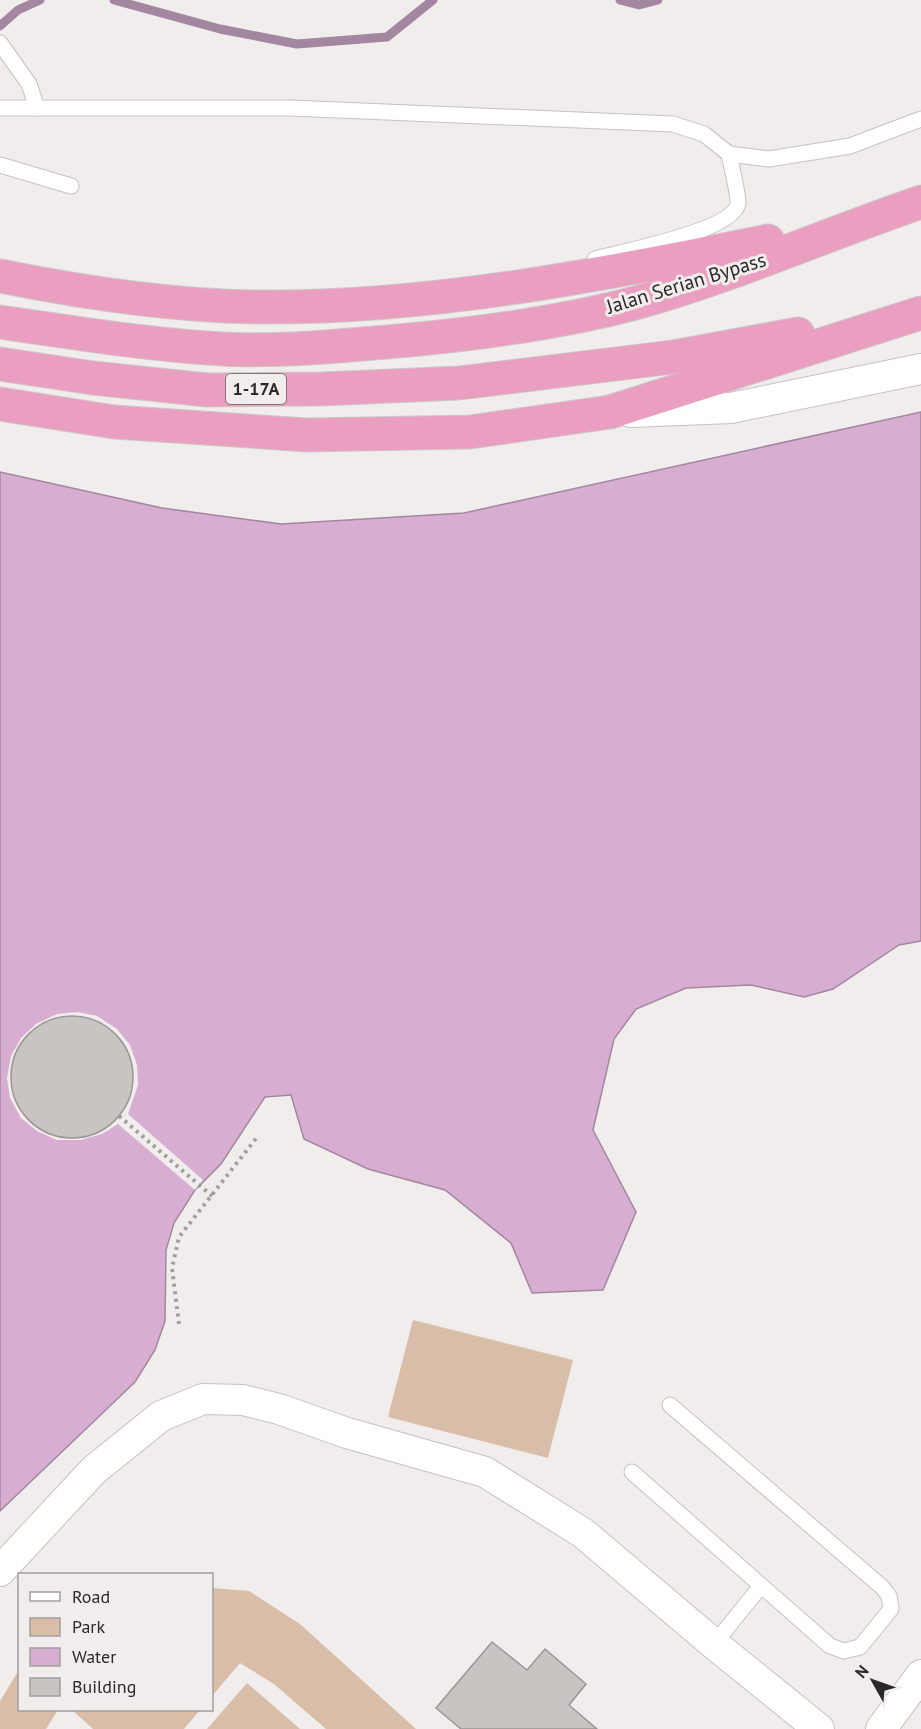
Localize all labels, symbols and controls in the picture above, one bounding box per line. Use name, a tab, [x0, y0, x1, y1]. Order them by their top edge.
street label: Jalan Serian Bypass	[602, 246, 769, 320]
road number: 1-17A	[226, 374, 286, 404]
legend	[18, 1573, 213, 1711]
text: Road	[72, 1585, 110, 1608]
text: Park	[72, 1615, 105, 1638]
text: Water	[72, 1645, 116, 1668]
north arrow	[843, 1651, 903, 1711]
text: N	[850, 1661, 873, 1682]
text: Building	[72, 1675, 136, 1698]

